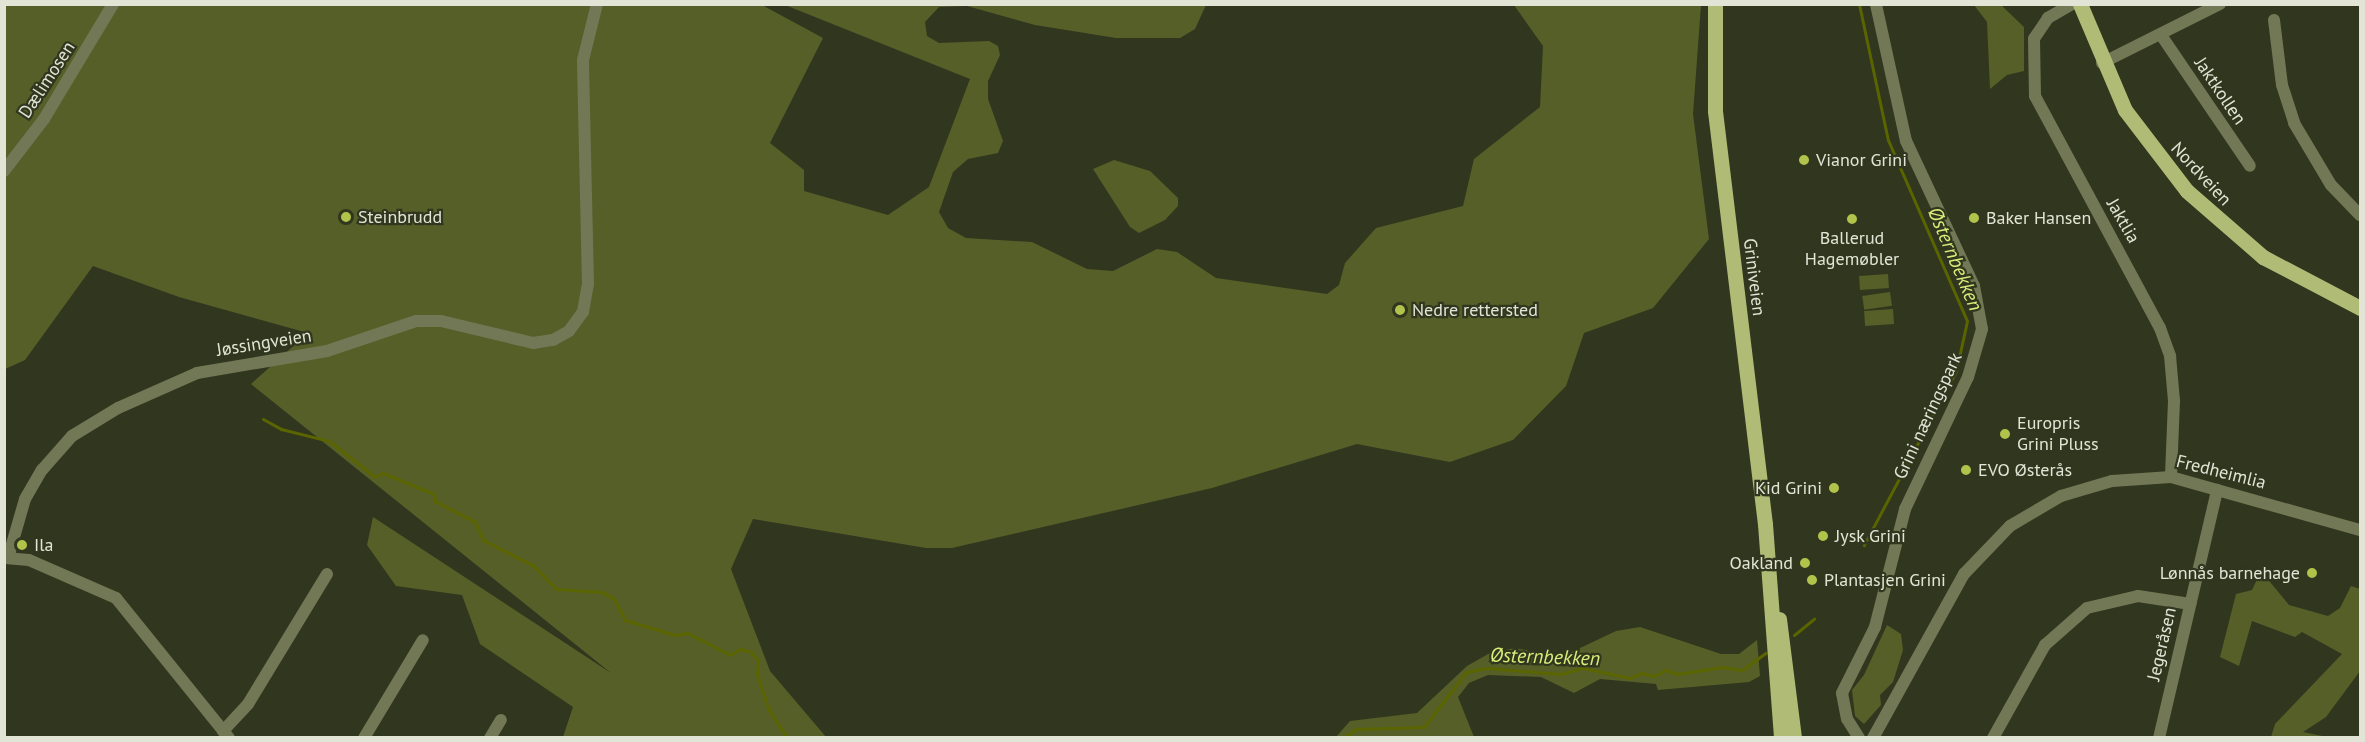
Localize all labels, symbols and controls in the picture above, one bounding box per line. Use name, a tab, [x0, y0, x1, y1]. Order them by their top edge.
street label: Dælimosen	[14, 38, 80, 122]
street label: Jaktkollen	[2190, 53, 2250, 129]
street label: Nordveien	[2166, 138, 2236, 210]
place label: Vianor Grini	[1816, 149, 1907, 171]
marker: Vianor Grini	[1797, 153, 1811, 167]
street label: Jaktlia	[2102, 195, 2144, 247]
water label: Østernbekken	[1922, 204, 1988, 314]
place label: Steinbrudd	[358, 206, 442, 228]
place label: Baker Hansen	[1986, 207, 2091, 229]
marker: Steinbrudd	[339, 210, 353, 224]
marker: Baker Hansen	[1967, 211, 1981, 225]
marker: Ballerud Hagemøbler	[1845, 212, 1859, 226]
place label: Ballerud Hagemøbler	[1805, 228, 1899, 270]
street label: Griniveien	[1739, 237, 1769, 317]
place label: Nedre rettersted	[1412, 299, 1538, 321]
marker: Nedre rettersted	[1393, 303, 1407, 317]
street label: Jøssingveien	[215, 325, 313, 361]
street label: Grini næringspark	[1889, 349, 1967, 483]
place label: Europris Grini Pluss	[2017, 413, 2099, 456]
marker: Europris Grini Pluss	[1998, 427, 2012, 441]
street label: Fredheimlia	[2174, 450, 2268, 494]
place label: EVO Østerås	[1978, 459, 2072, 481]
marker: EVO Østerås	[1959, 463, 1973, 477]
place label: Kid Grini	[1755, 477, 1822, 499]
marker: Kid Grini	[1827, 481, 1841, 495]
place label: Jysk Grini	[1835, 525, 1906, 547]
marker: Jysk Grini	[1816, 529, 1830, 543]
place label: Ila	[34, 534, 53, 556]
marker: Ila	[15, 538, 29, 552]
place label: Oakland	[1729, 552, 1793, 574]
marker: Oakland	[1798, 556, 1812, 570]
place label: Lønnås barnehage	[2160, 562, 2300, 584]
marker: Lønnås barnehage	[2305, 566, 2319, 580]
place label: Plantasjen Grini	[1824, 569, 1946, 591]
marker: Plantasjen Grini	[1805, 573, 1819, 587]
street label: Jegeråsen	[2143, 605, 2181, 683]
water label: Østernbekken	[1489, 643, 1601, 671]

